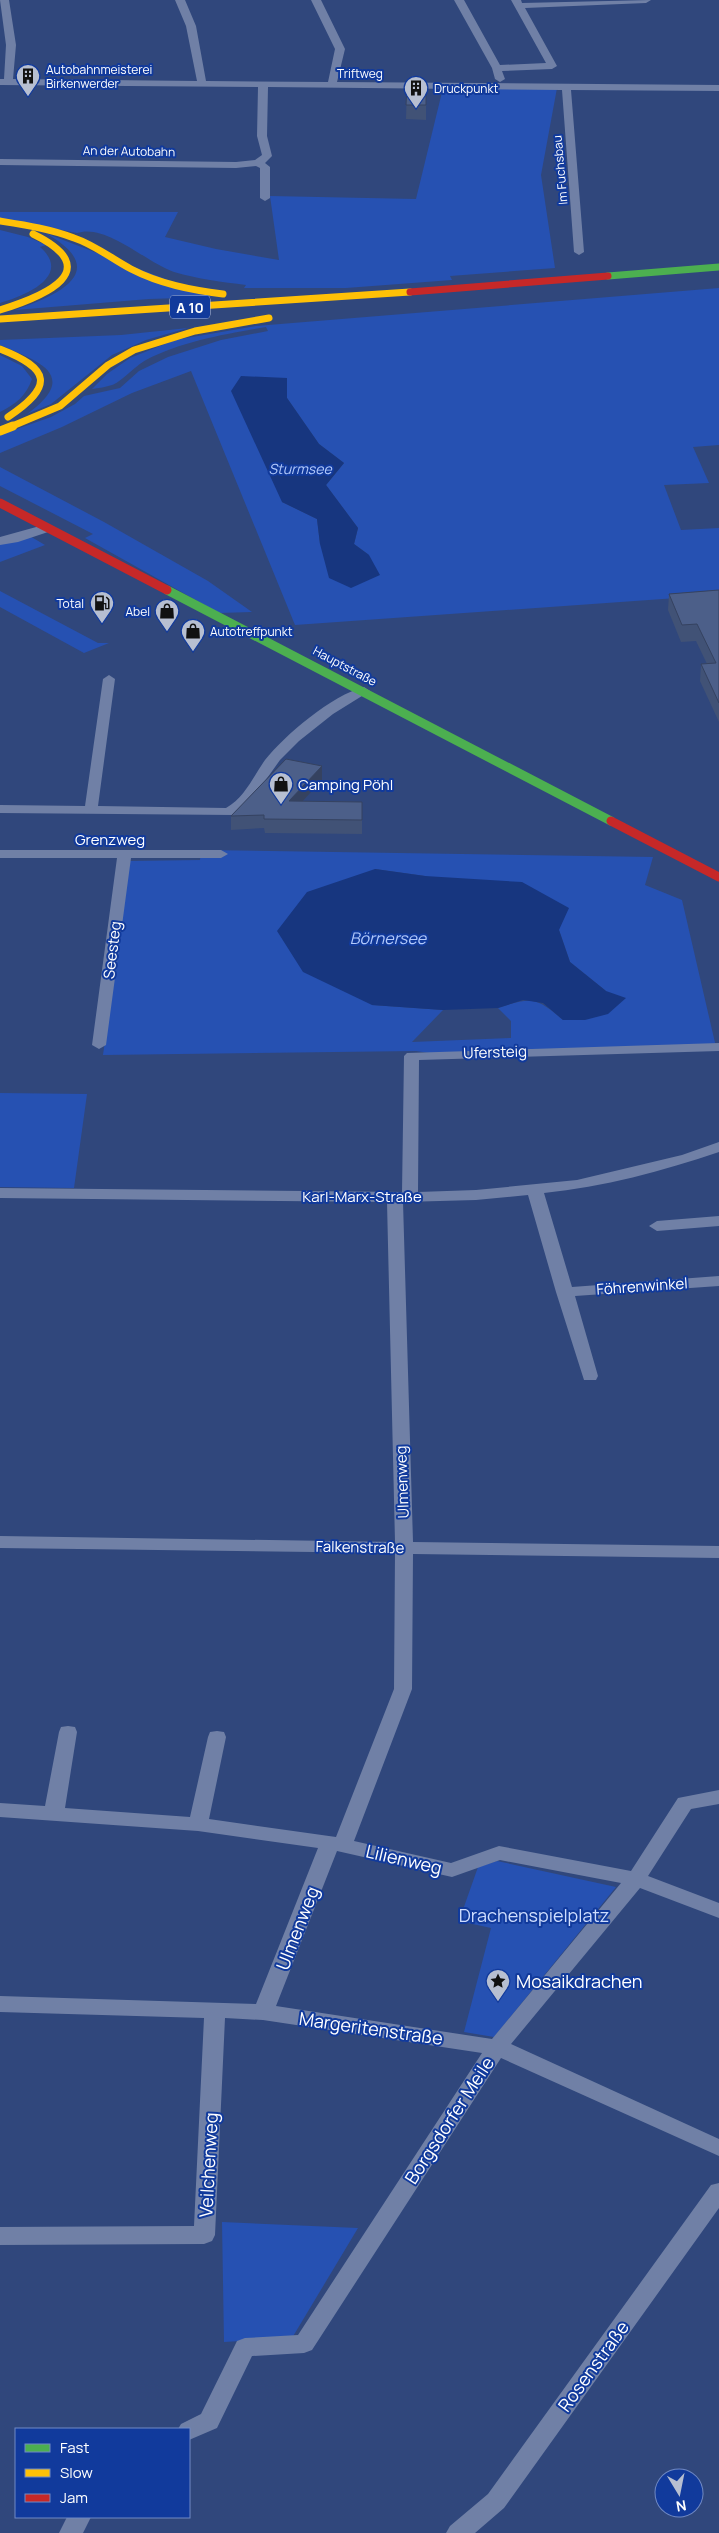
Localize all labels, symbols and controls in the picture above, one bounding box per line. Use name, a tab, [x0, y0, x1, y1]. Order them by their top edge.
place label: Autobahnmeisterei Birkenwerder	[46, 61, 152, 92]
building icon: Autobahnmeisterei Birkenwerder	[15, 63, 41, 97]
street label: Triftweg	[337, 65, 383, 82]
building icon: Druckpunkt	[403, 75, 429, 109]
place label: Druckpunkt	[434, 80, 498, 97]
street label: Im Fuchsbau	[549, 135, 571, 205]
street label: An der Autobahn	[83, 142, 175, 160]
road number: A 10	[170, 296, 210, 318]
water label: Sturmsee	[268, 459, 332, 478]
fuel station icon: Total	[89, 590, 115, 624]
place label: Total	[56, 595, 84, 612]
shop icon: Abel	[154, 598, 180, 632]
place label: Abel	[125, 603, 150, 620]
shop icon: Autotreffpunkt	[180, 618, 206, 652]
place label: Autotreffpunkt	[210, 623, 293, 640]
street label: Hauptstraße	[310, 642, 380, 690]
shop icon: Camping Pöhl	[268, 771, 294, 805]
place label: Camping Pöhl	[298, 774, 393, 795]
street label: Grenzweg	[75, 829, 145, 850]
street label: Seesteg	[98, 920, 126, 980]
water label: Börnersee	[350, 927, 428, 949]
street label: Ufersteig	[463, 1040, 527, 1064]
street label: Karl-Marx-Straße	[302, 1186, 422, 1207]
street label: Föhrenwinkel	[596, 1272, 688, 1300]
street label: Ulmenweg	[390, 1445, 414, 1519]
street label: Falkenstraße	[315, 1536, 405, 1558]
street label: Lilienweg	[364, 1839, 444, 1879]
street label: Ulmenweg	[270, 1883, 324, 1973]
park label: Drachenspielplatz	[459, 1903, 609, 1927]
place icon: Mosaikdrachen	[485, 1968, 511, 2002]
place label: Mosaikdrachen	[516, 1969, 642, 1993]
street label: Margeritenstraße	[298, 2006, 444, 2050]
street label: Borgsdorfer Meile	[399, 2052, 499, 2188]
street label: Veilchenweg	[193, 2112, 223, 2218]
street label: Rosenstraße	[552, 2316, 634, 2416]
legend	[15, 2428, 190, 2518]
text: Fast	[60, 2437, 89, 2458]
text: Slow	[60, 2462, 93, 2483]
north arrow	[654, 2468, 704, 2518]
text: Jam	[60, 2487, 88, 2508]
text: N	[675, 2496, 688, 2517]

